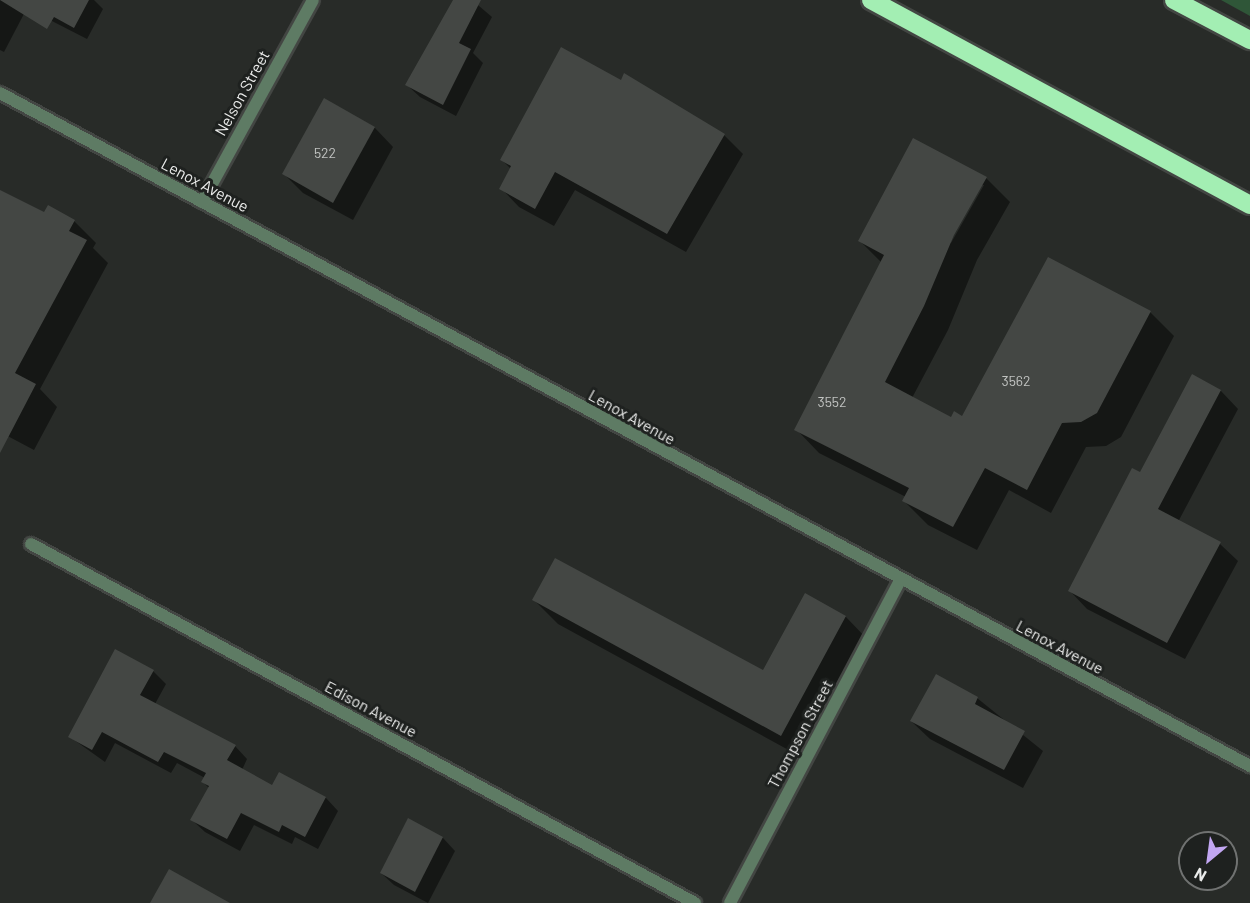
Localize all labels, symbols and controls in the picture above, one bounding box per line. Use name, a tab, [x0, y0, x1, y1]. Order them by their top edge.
street label: Nelson Street	[211, 47, 273, 139]
house number: 522	[314, 145, 336, 161]
street label: Lenox Avenue	[158, 154, 252, 216]
house number: 3562	[1001, 373, 1031, 389]
street label: Lenox Avenue	[585, 385, 679, 449]
house number: 3552	[817, 394, 847, 410]
street label: Lenox Avenue	[1013, 616, 1107, 678]
street label: Thompson Street	[763, 676, 837, 792]
street label: Edison Avenue	[322, 677, 420, 741]
north arrow	[1178, 831, 1238, 891]
text: N	[1191, 865, 1209, 886]

